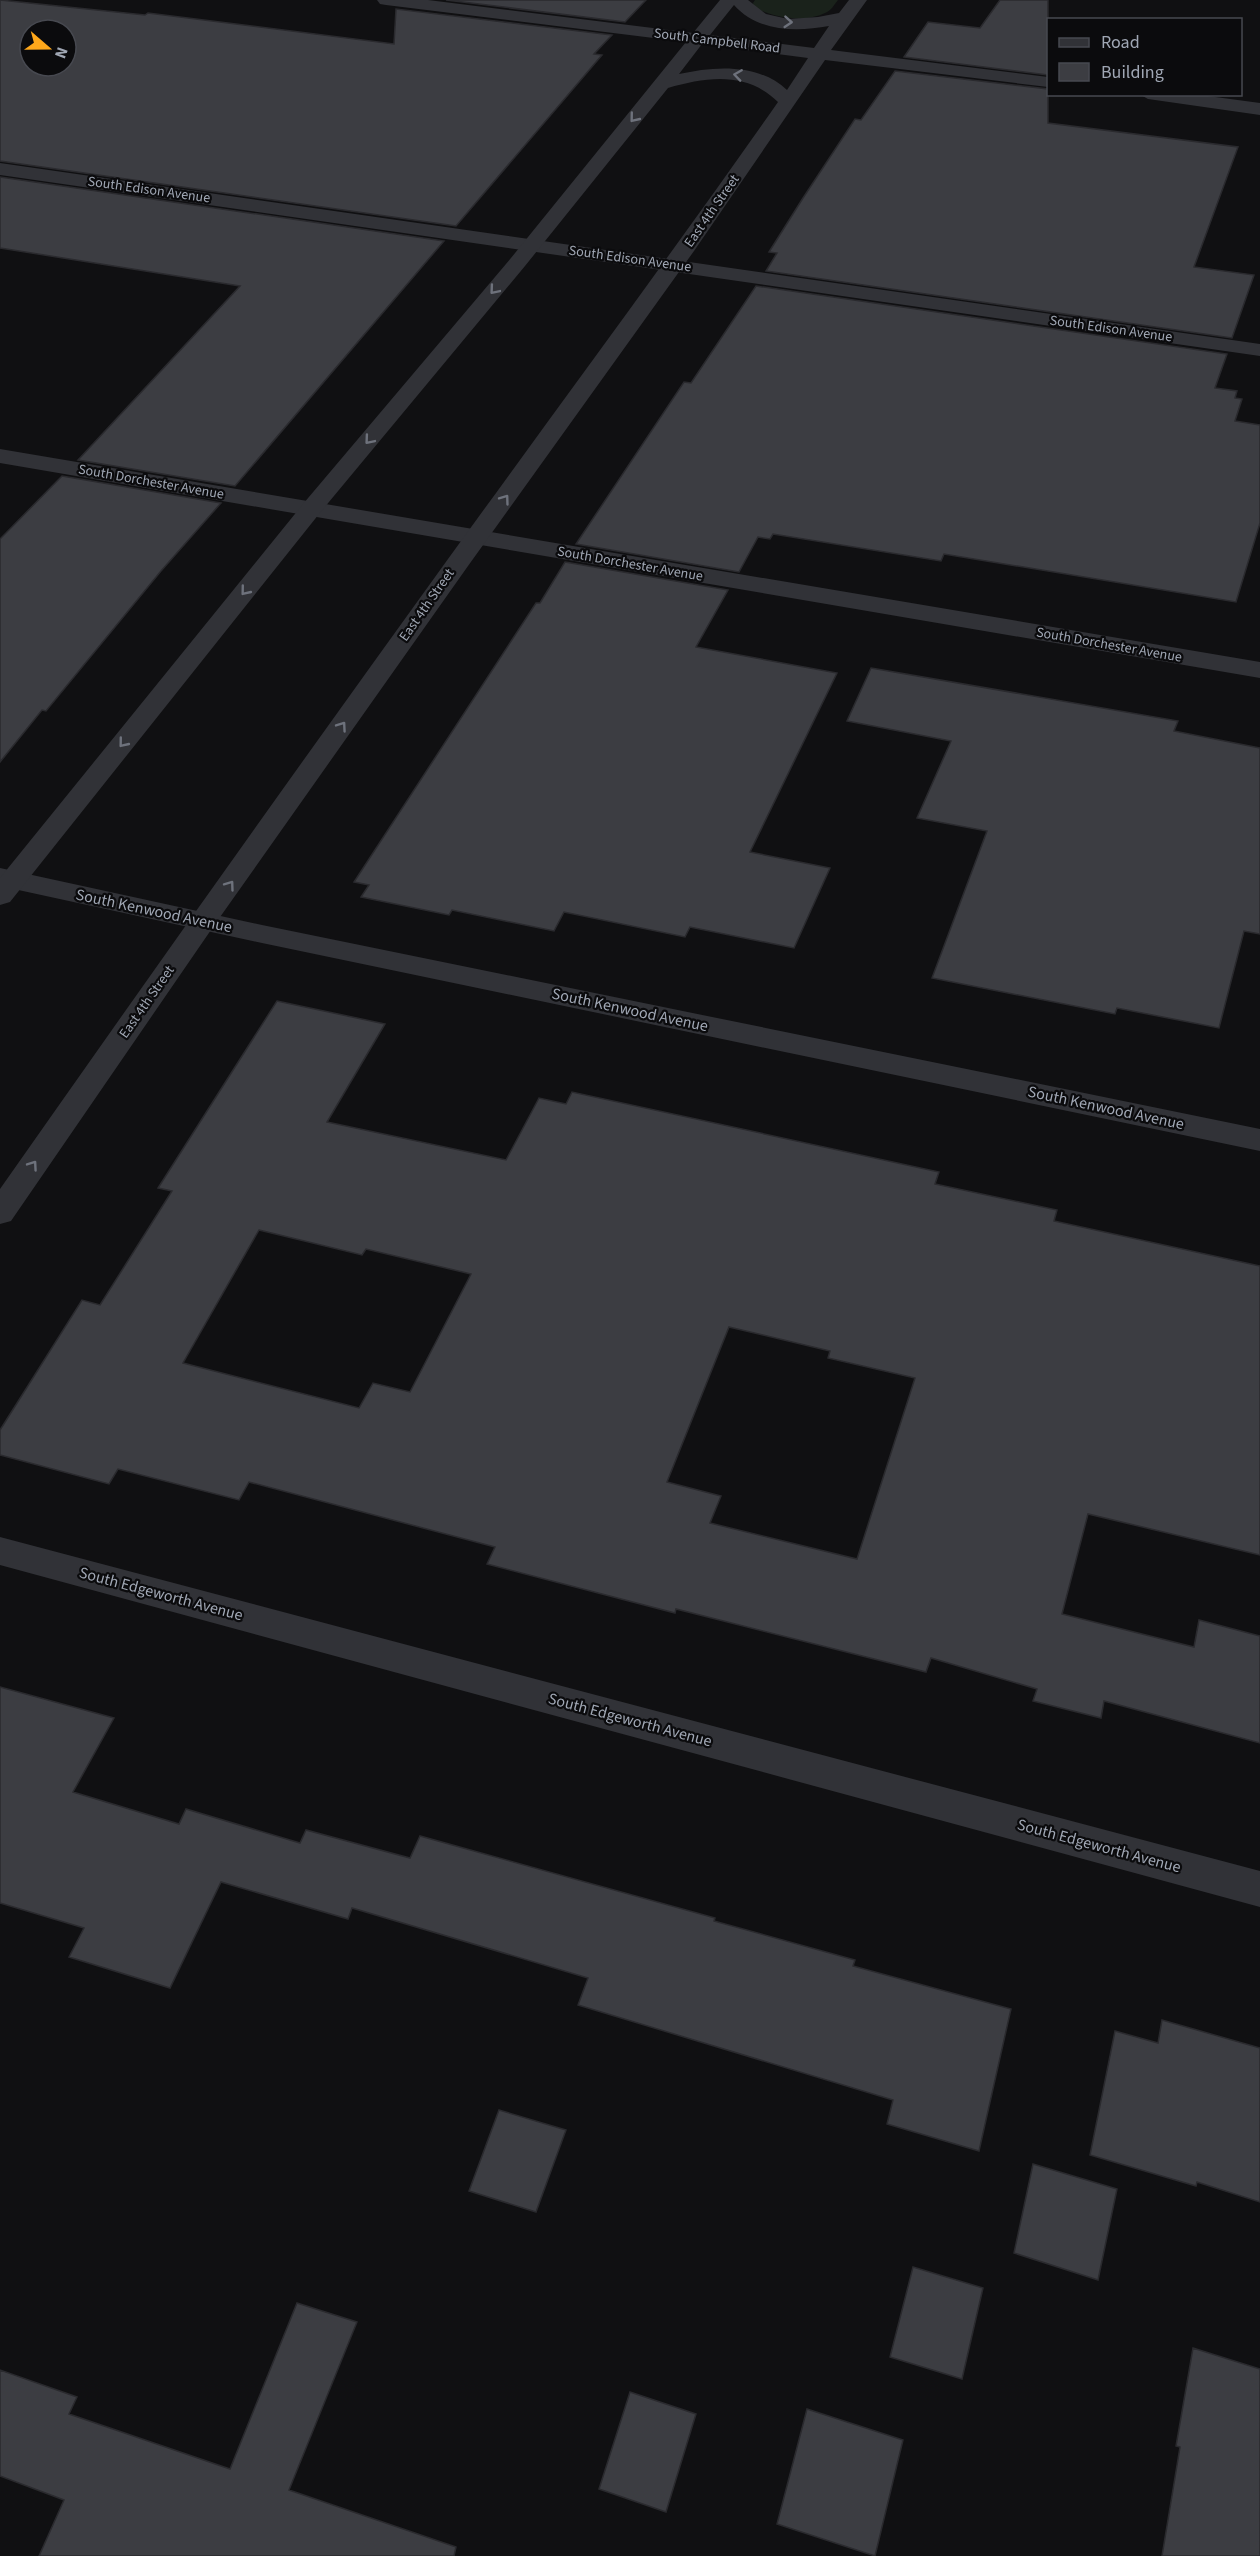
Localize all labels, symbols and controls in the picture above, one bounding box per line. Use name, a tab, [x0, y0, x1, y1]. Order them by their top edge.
one-way arrow	[784, 16, 793, 29]
north arrow	[18, 18, 78, 78]
legend	[1047, 18, 1242, 96]
street label: South Campbell Road	[653, 23, 781, 59]
text: Road	[1101, 30, 1140, 55]
text: N	[49, 44, 73, 62]
text: Building	[1101, 60, 1164, 85]
one-way arrow	[734, 69, 743, 81]
one-way arrow	[631, 111, 642, 122]
street label: East 4th Street	[680, 170, 745, 251]
street label: South Edison Avenue	[87, 172, 212, 208]
street label: South Edison Avenue	[568, 241, 693, 277]
one-way arrow	[490, 283, 501, 294]
street label: South Edison Avenue	[1049, 311, 1174, 347]
one-way arrow	[365, 433, 376, 444]
street label: South Dorchester Avenue	[77, 459, 225, 505]
one-way arrow	[497, 494, 508, 505]
street label: South Dorchester Avenue	[556, 541, 704, 587]
street label: East 4th Street	[395, 564, 460, 645]
one-way arrow	[241, 584, 252, 595]
street label: South Dorchester Avenue	[1035, 622, 1183, 668]
one-way arrow	[335, 721, 346, 732]
one-way arrow	[120, 736, 131, 747]
one-way arrow	[223, 880, 234, 891]
street label: South Kenwood Avenue	[74, 884, 234, 938]
street label: East 4th Street	[115, 961, 180, 1042]
street label: South Kenwood Avenue	[550, 983, 710, 1037]
street label: South Kenwood Avenue	[1026, 1081, 1186, 1135]
one-way arrow	[26, 1161, 37, 1172]
street label: South Edgeworth Avenue	[77, 1562, 245, 1626]
street label: South Edgeworth Avenue	[546, 1688, 714, 1752]
street label: South Edgeworth Avenue	[1015, 1814, 1183, 1878]

